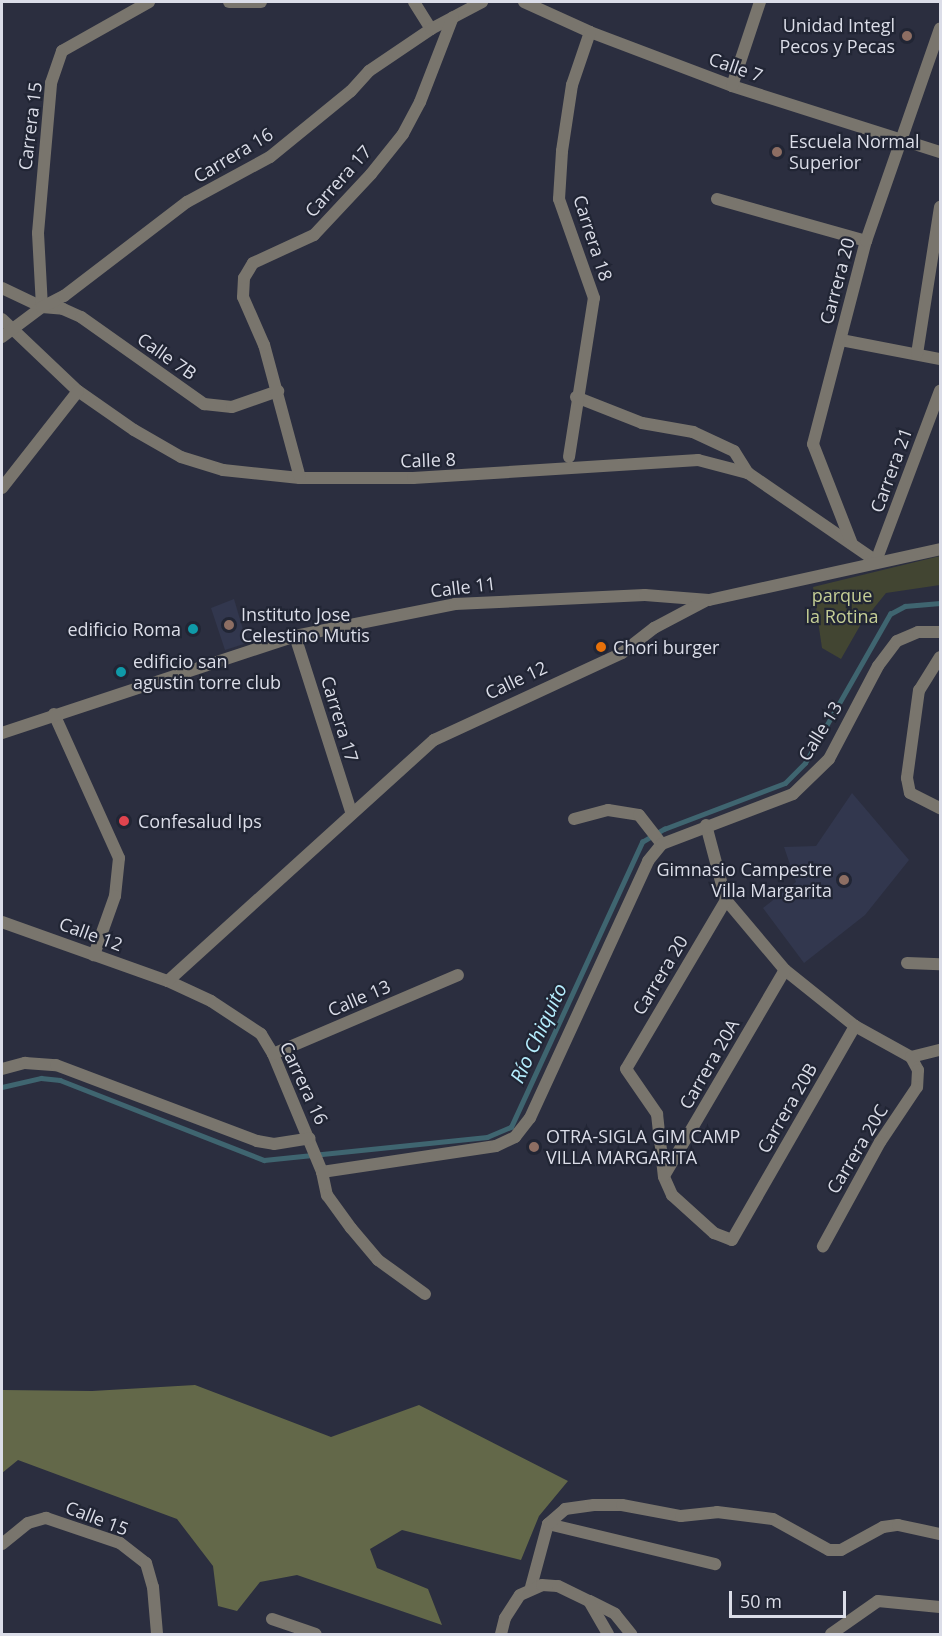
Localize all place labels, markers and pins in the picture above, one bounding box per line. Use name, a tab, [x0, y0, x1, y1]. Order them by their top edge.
place label: Unidad Integl Pecos y Pecas	[780, 15, 895, 57]
marker: Unidad Integl Pecos y Pecas	[900, 29, 914, 43]
place label: Escuela Normal Superior	[789, 131, 920, 174]
marker: Escuela Normal Superior	[770, 145, 784, 159]
place label: Instituto Jose Celestino Mutis	[241, 604, 370, 646]
place label: edificio Roma	[67, 618, 181, 640]
marker: Instituto Jose Celestino Mutis	[222, 618, 236, 632]
marker: edificio Roma	[186, 622, 200, 636]
place label: Chori burger	[613, 636, 719, 658]
marker: Chori burger	[594, 640, 608, 654]
place label: edificio san agustin torre club	[133, 651, 281, 694]
marker: edificio san agustin torre club	[114, 665, 128, 679]
place label: Confesalud Ips	[138, 810, 262, 832]
marker: Confesalud Ips	[115, 812, 133, 830]
place label: Gimnasio Campestre Villa Margarita	[656, 859, 832, 902]
marker: Gimnasio Campestre Villa Margarita	[837, 873, 851, 887]
place label: OTRA-SIGLA GIM CAMP VILLA MARGARITA	[546, 1126, 740, 1168]
marker: OTRA-SIGLA GIM CAMP VILLA MARGARITA	[527, 1140, 541, 1154]

